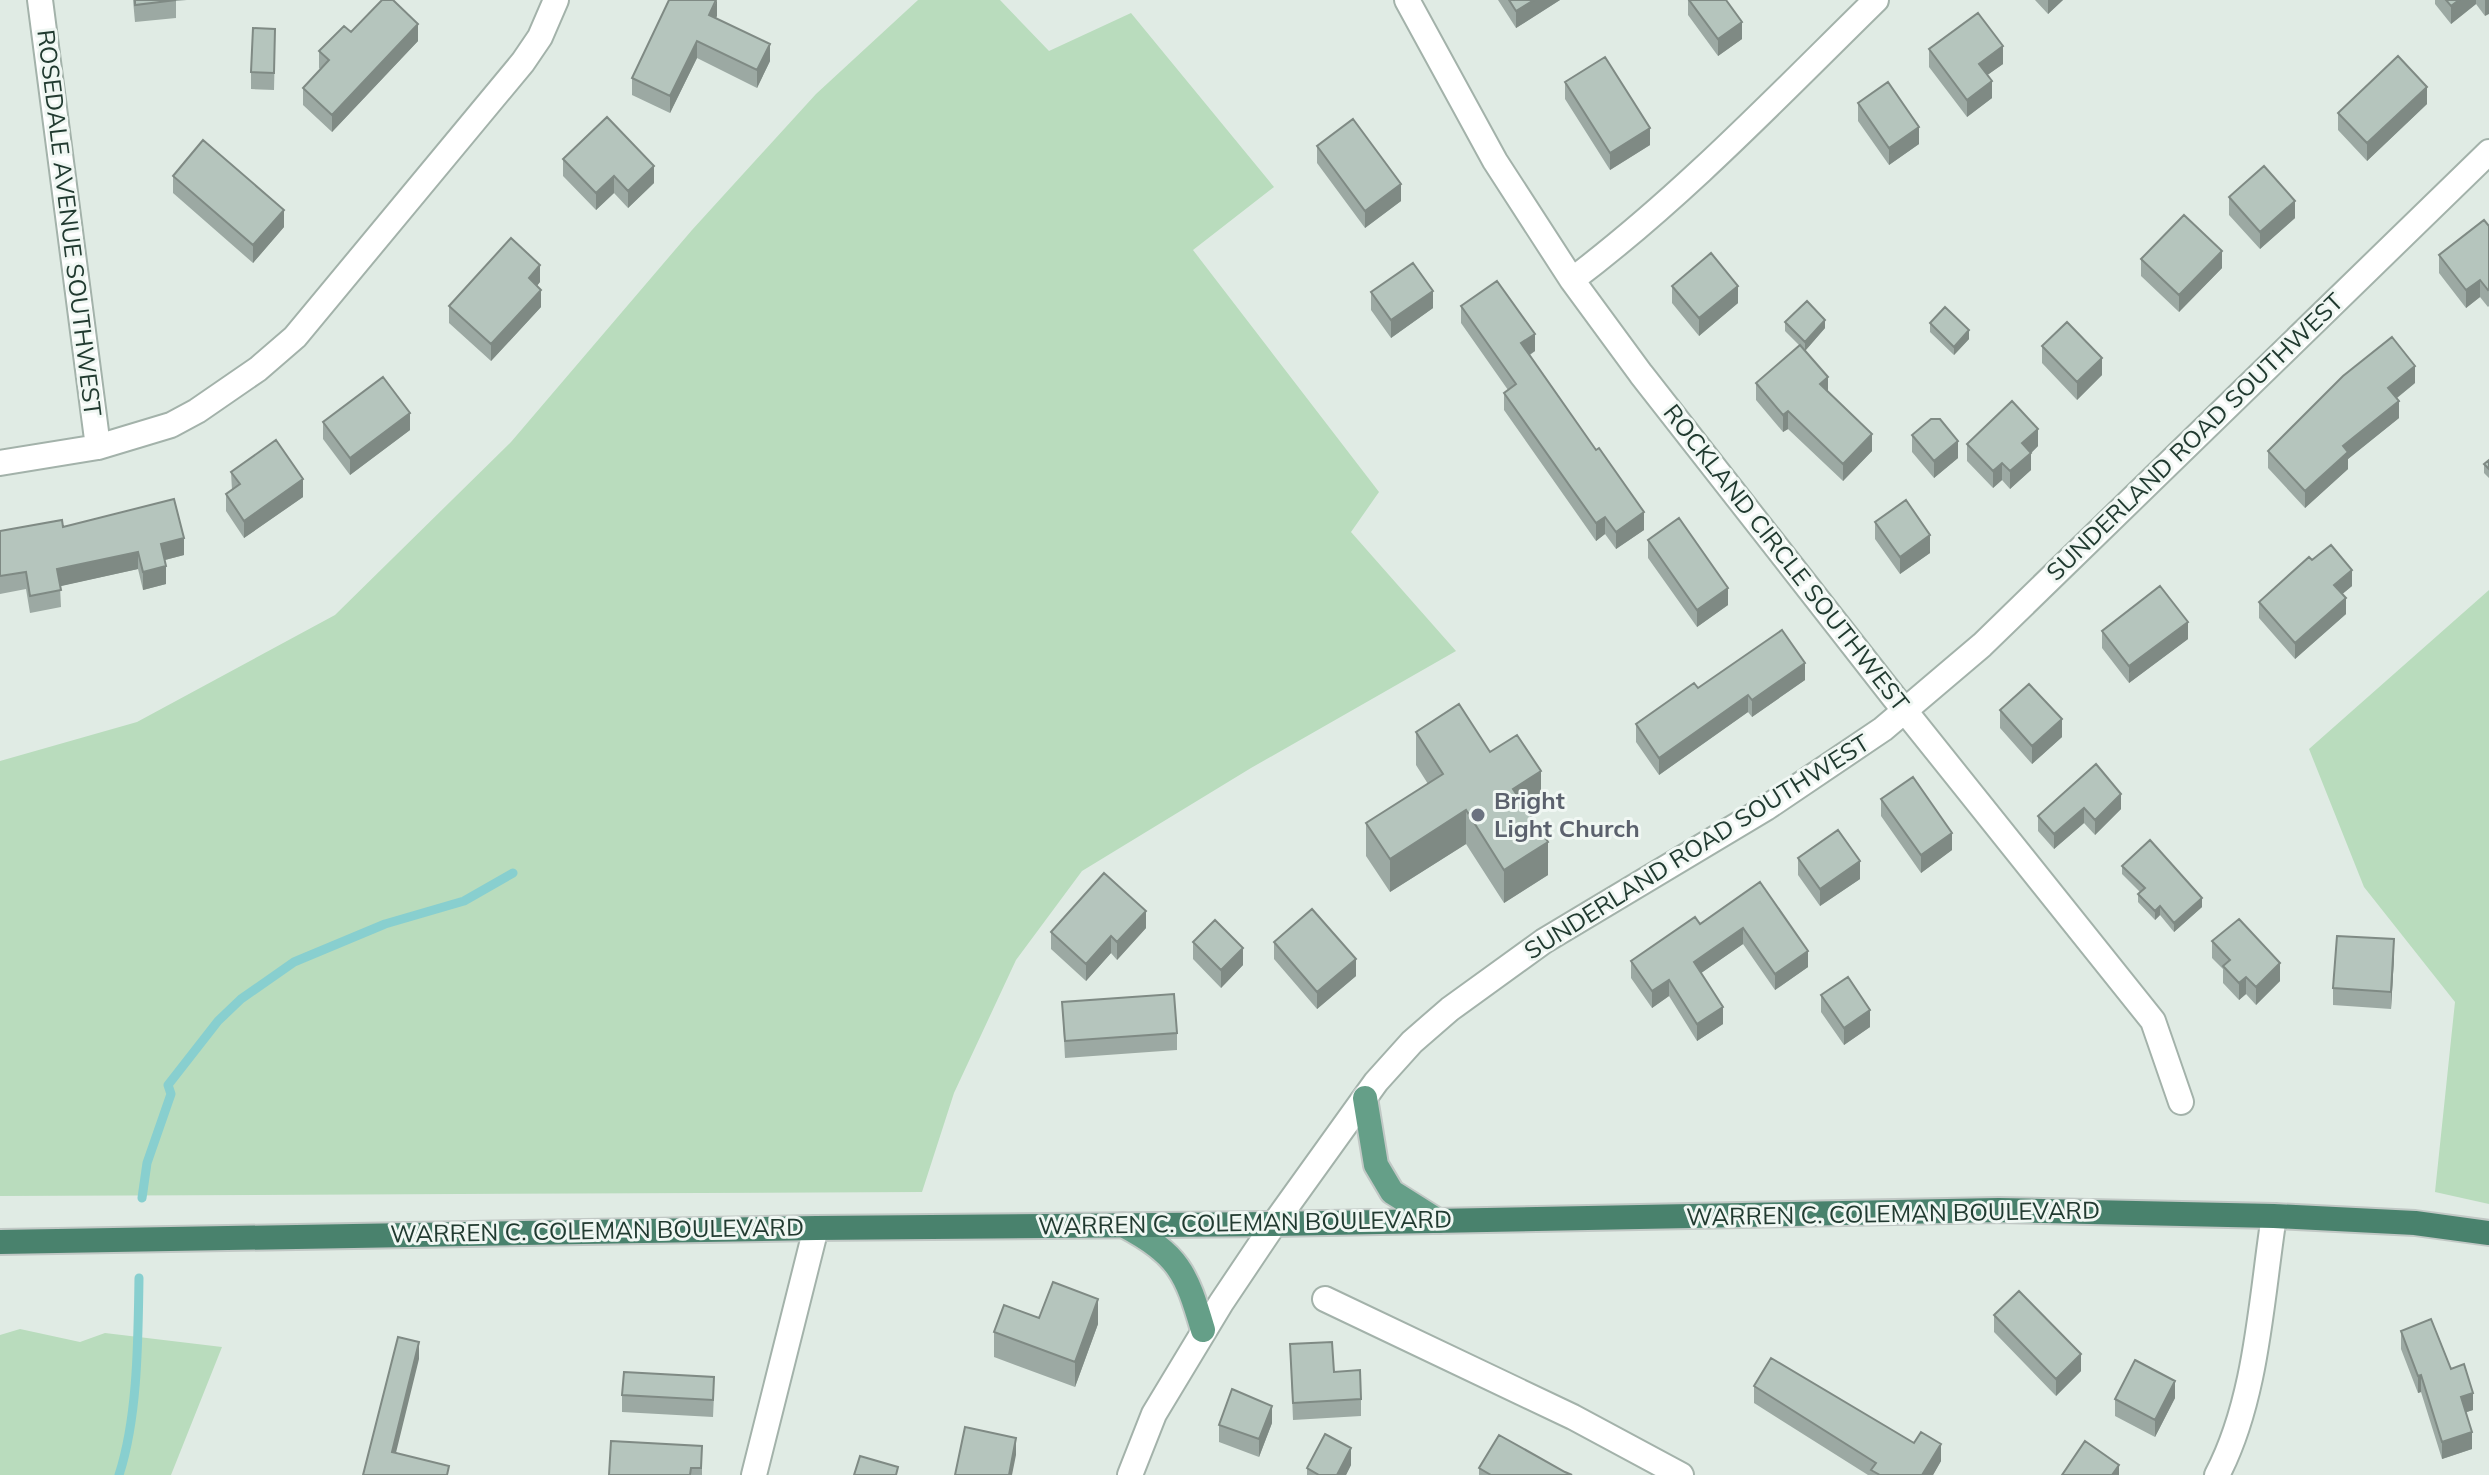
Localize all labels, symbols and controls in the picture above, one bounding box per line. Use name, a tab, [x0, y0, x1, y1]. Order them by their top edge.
street label: ROSEDALE AVENUE SOUTHWEST	[31, 28, 109, 418]
street label: SUNDERLAND ROAD SOUTHWEST	[2039, 286, 2349, 587]
street label: ROCKLAND CIRCLE SOUTHWEST	[1658, 398, 1916, 717]
street label: SUNDERLAND ROAD SOUTHWEST	[1518, 727, 1875, 965]
place label: Bright Light Church	[1494, 785, 1640, 843]
marker: Bright Light Church	[1469, 806, 1487, 824]
street label: WARREN C. COLEMAN BOULEVARD	[1686, 1194, 2100, 1232]
street label: WARREN C. COLEMAN BOULEVARD	[1038, 1203, 1452, 1241]
street label: WARREN C. COLEMAN BOULEVARD	[390, 1211, 804, 1249]

